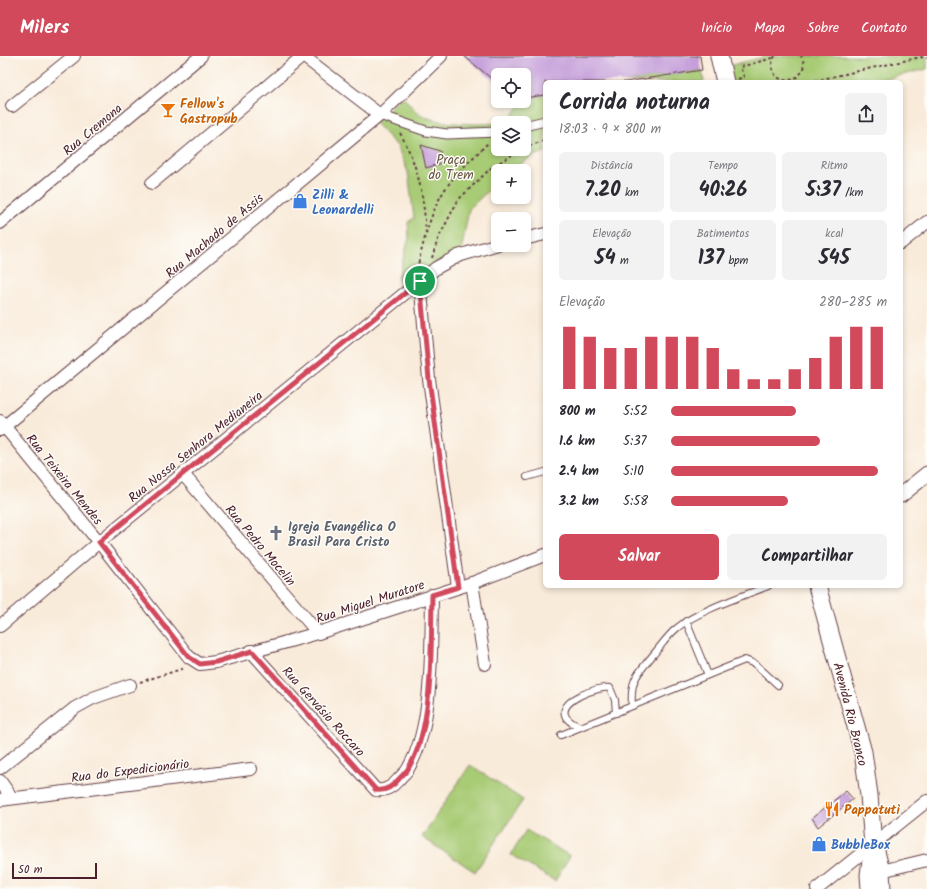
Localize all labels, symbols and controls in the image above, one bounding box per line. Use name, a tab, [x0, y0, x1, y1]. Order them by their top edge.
text: Milers	[20, 13, 69, 43]
text: Início	[701, 17, 732, 39]
text: Mapa	[754, 17, 785, 39]
text: Sobre	[807, 17, 839, 39]
text: Contato	[861, 17, 907, 39]
map controls	[491, 68, 531, 252]
button: locate	[491, 68, 531, 108]
text: Corrida noturna	[559, 86, 710, 121]
button: share	[845, 93, 887, 135]
place label: Fellow's Gastropub	[180, 94, 238, 130]
street label: Rua Cremona	[58, 99, 127, 161]
bar icon: Fellow's Gastropub	[159, 101, 177, 119]
button: layers	[491, 116, 531, 156]
text: 18:03 · 9 × 800 m	[559, 119, 661, 140]
park label: Praça do Trem	[428, 150, 474, 186]
text: Distância	[590, 157, 633, 175]
text: Tempo	[708, 157, 738, 175]
text: Ritmo	[821, 157, 848, 175]
button: +	[491, 164, 531, 204]
text: 7.20	[584, 175, 621, 207]
text: 40:26	[699, 175, 747, 207]
text: 5:37	[806, 175, 841, 207]
text: km	[621, 184, 639, 202]
text: /km	[841, 184, 863, 202]
place label: Zilli & Leonardelli	[312, 185, 374, 221]
street label: Rua Machado de Assis	[161, 188, 269, 284]
shop icon: Zilli & Leonardelli	[291, 192, 309, 210]
button: −	[491, 212, 531, 252]
text: Elevação	[592, 225, 631, 243]
text: Batimentos	[697, 225, 749, 243]
text: kcal	[825, 225, 843, 243]
text: 54	[595, 243, 616, 275]
text: 137	[698, 243, 724, 275]
text: 545	[819, 243, 850, 275]
text: m	[616, 252, 629, 270]
text: bpm	[724, 252, 748, 270]
pin	[403, 264, 437, 298]
icon: arrive	[409, 270, 431, 292]
text: Elevação	[559, 292, 605, 313]
text: 280–285 m	[819, 292, 887, 313]
street label: Rua Nossa Senhora Medianeira	[124, 386, 268, 508]
text: 800 m	[559, 401, 596, 422]
text: 5:52	[623, 401, 648, 422]
street label: Rua Teixeira Mendes	[20, 430, 108, 530]
text: 1.6 km	[559, 431, 595, 452]
text: 5:37	[623, 431, 647, 452]
text: 2.4 km	[559, 461, 599, 482]
text: 5:10	[623, 461, 644, 482]
text: 3.2 km	[559, 491, 599, 512]
text: 5:58	[623, 491, 648, 512]
street label: Rua Pedro Mocelin	[219, 501, 300, 591]
place label: Igreja Evangélica O Brasil Para Cristo	[288, 517, 396, 553]
church icon: Igreja Evangélica O Brasil Para Cristo	[267, 524, 285, 542]
button: Salvar	[559, 534, 719, 580]
button: Compartilhar	[727, 534, 887, 580]
street label: Rua Miguel Muratore	[313, 575, 428, 630]
street label: Avenida Rio Branco	[827, 660, 873, 768]
street label: Rua Gervásio Roccaro	[276, 662, 370, 762]
street label: Rua do Expedicionário	[70, 754, 190, 789]
restaurant icon: Pappatuti	[823, 800, 841, 818]
place label: Pappatuti	[844, 800, 900, 821]
shop icon: BubbleBox	[810, 835, 828, 853]
place label: BubbleBox	[831, 835, 891, 856]
scale bar	[12, 861, 97, 880]
text: 50 m	[18, 861, 43, 879]

